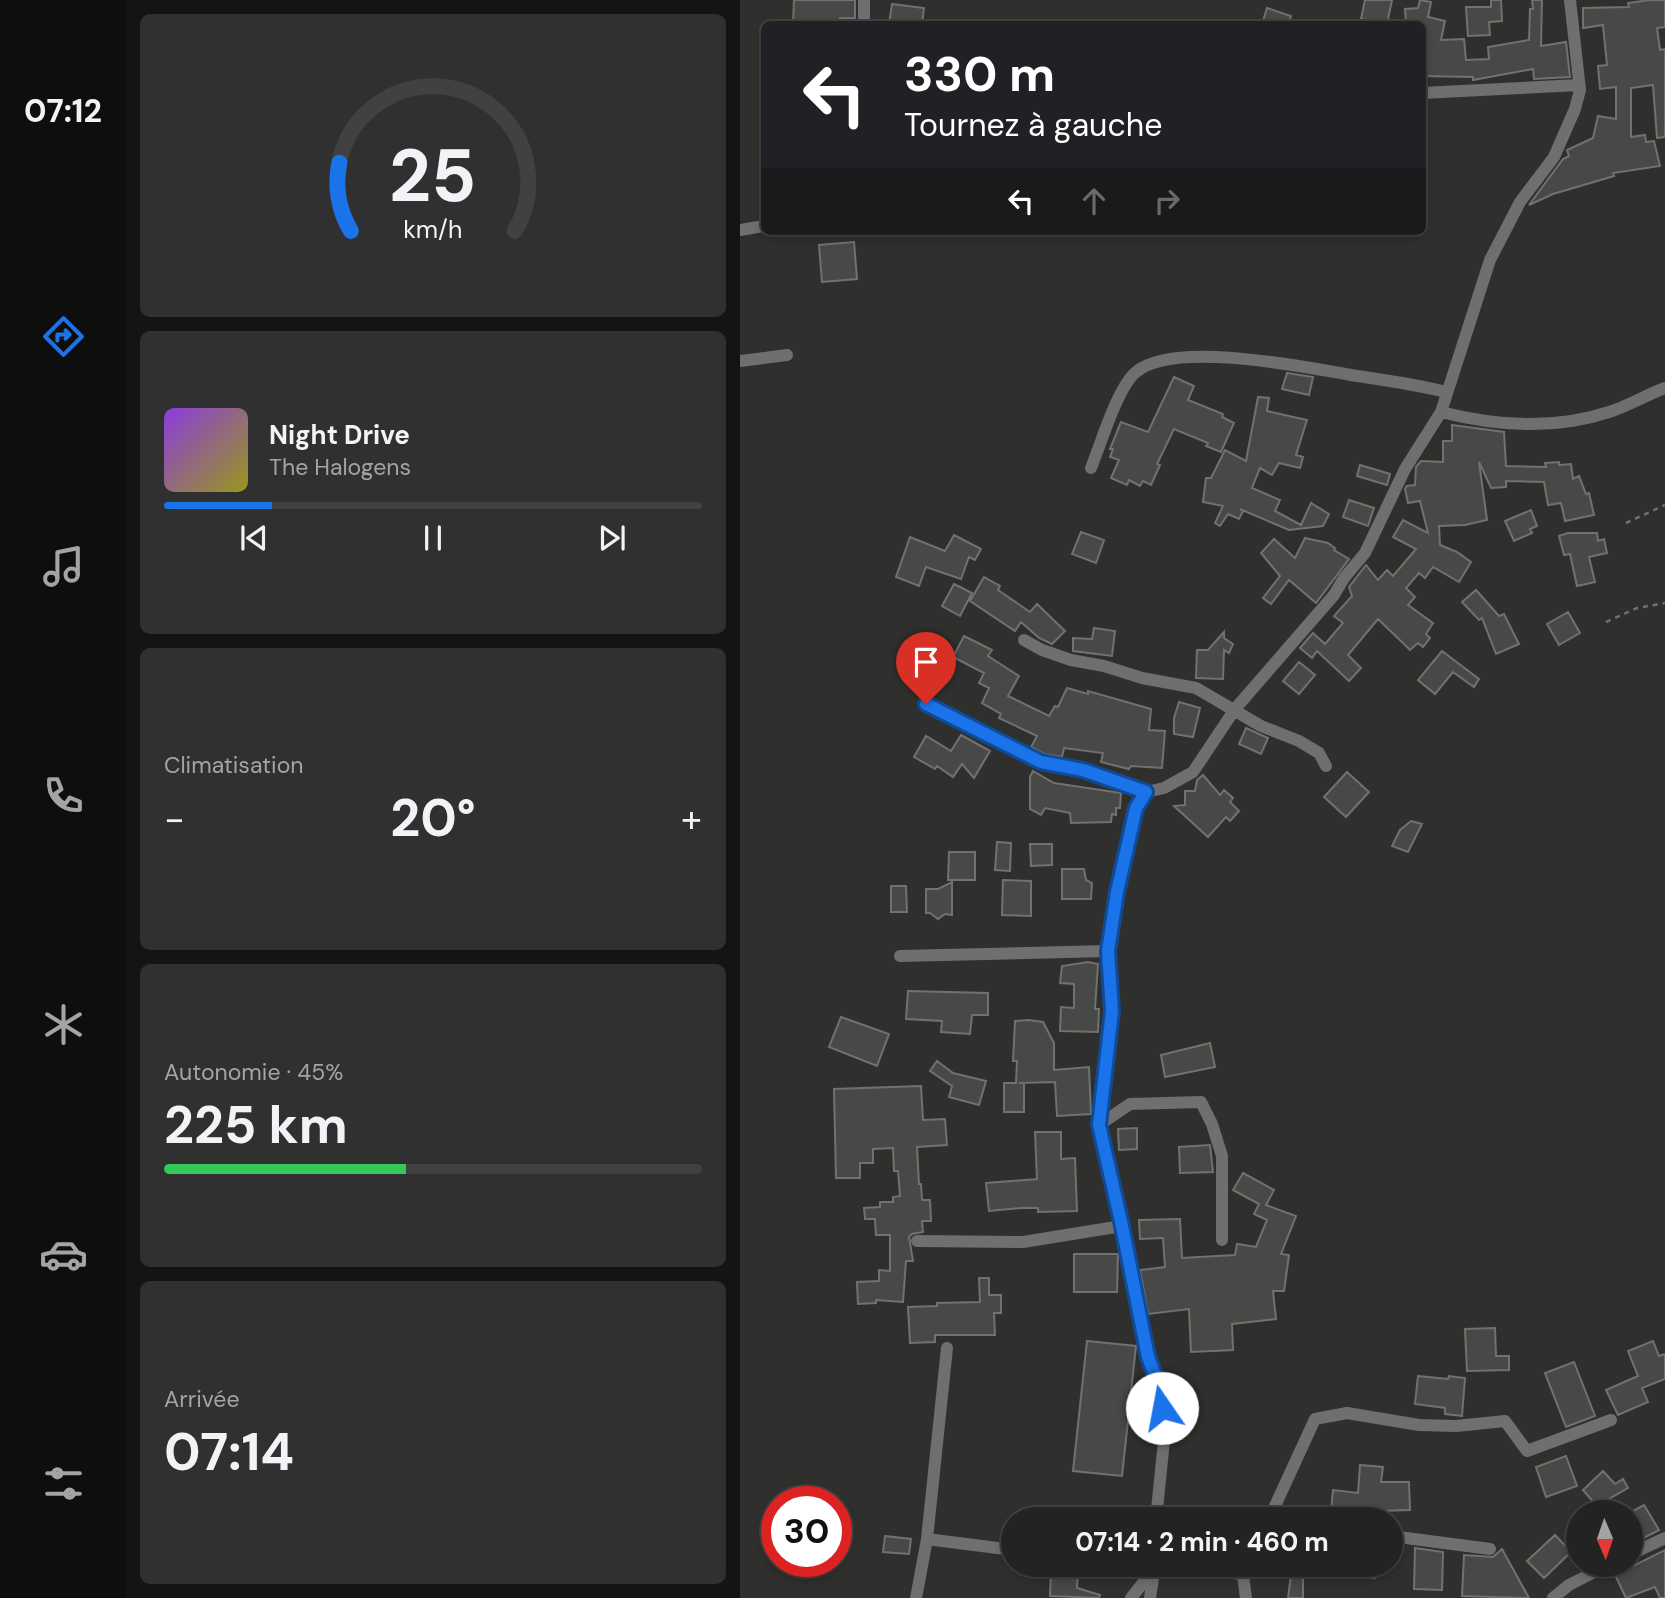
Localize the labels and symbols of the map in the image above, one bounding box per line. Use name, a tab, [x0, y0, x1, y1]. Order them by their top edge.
pin	[896, 632, 956, 704]
position arrow	[1125, 1371, 1199, 1445]
speed limit sign: 30	[761, 1486, 852, 1577]
north arrow	[1566, 1500, 1643, 1577]

